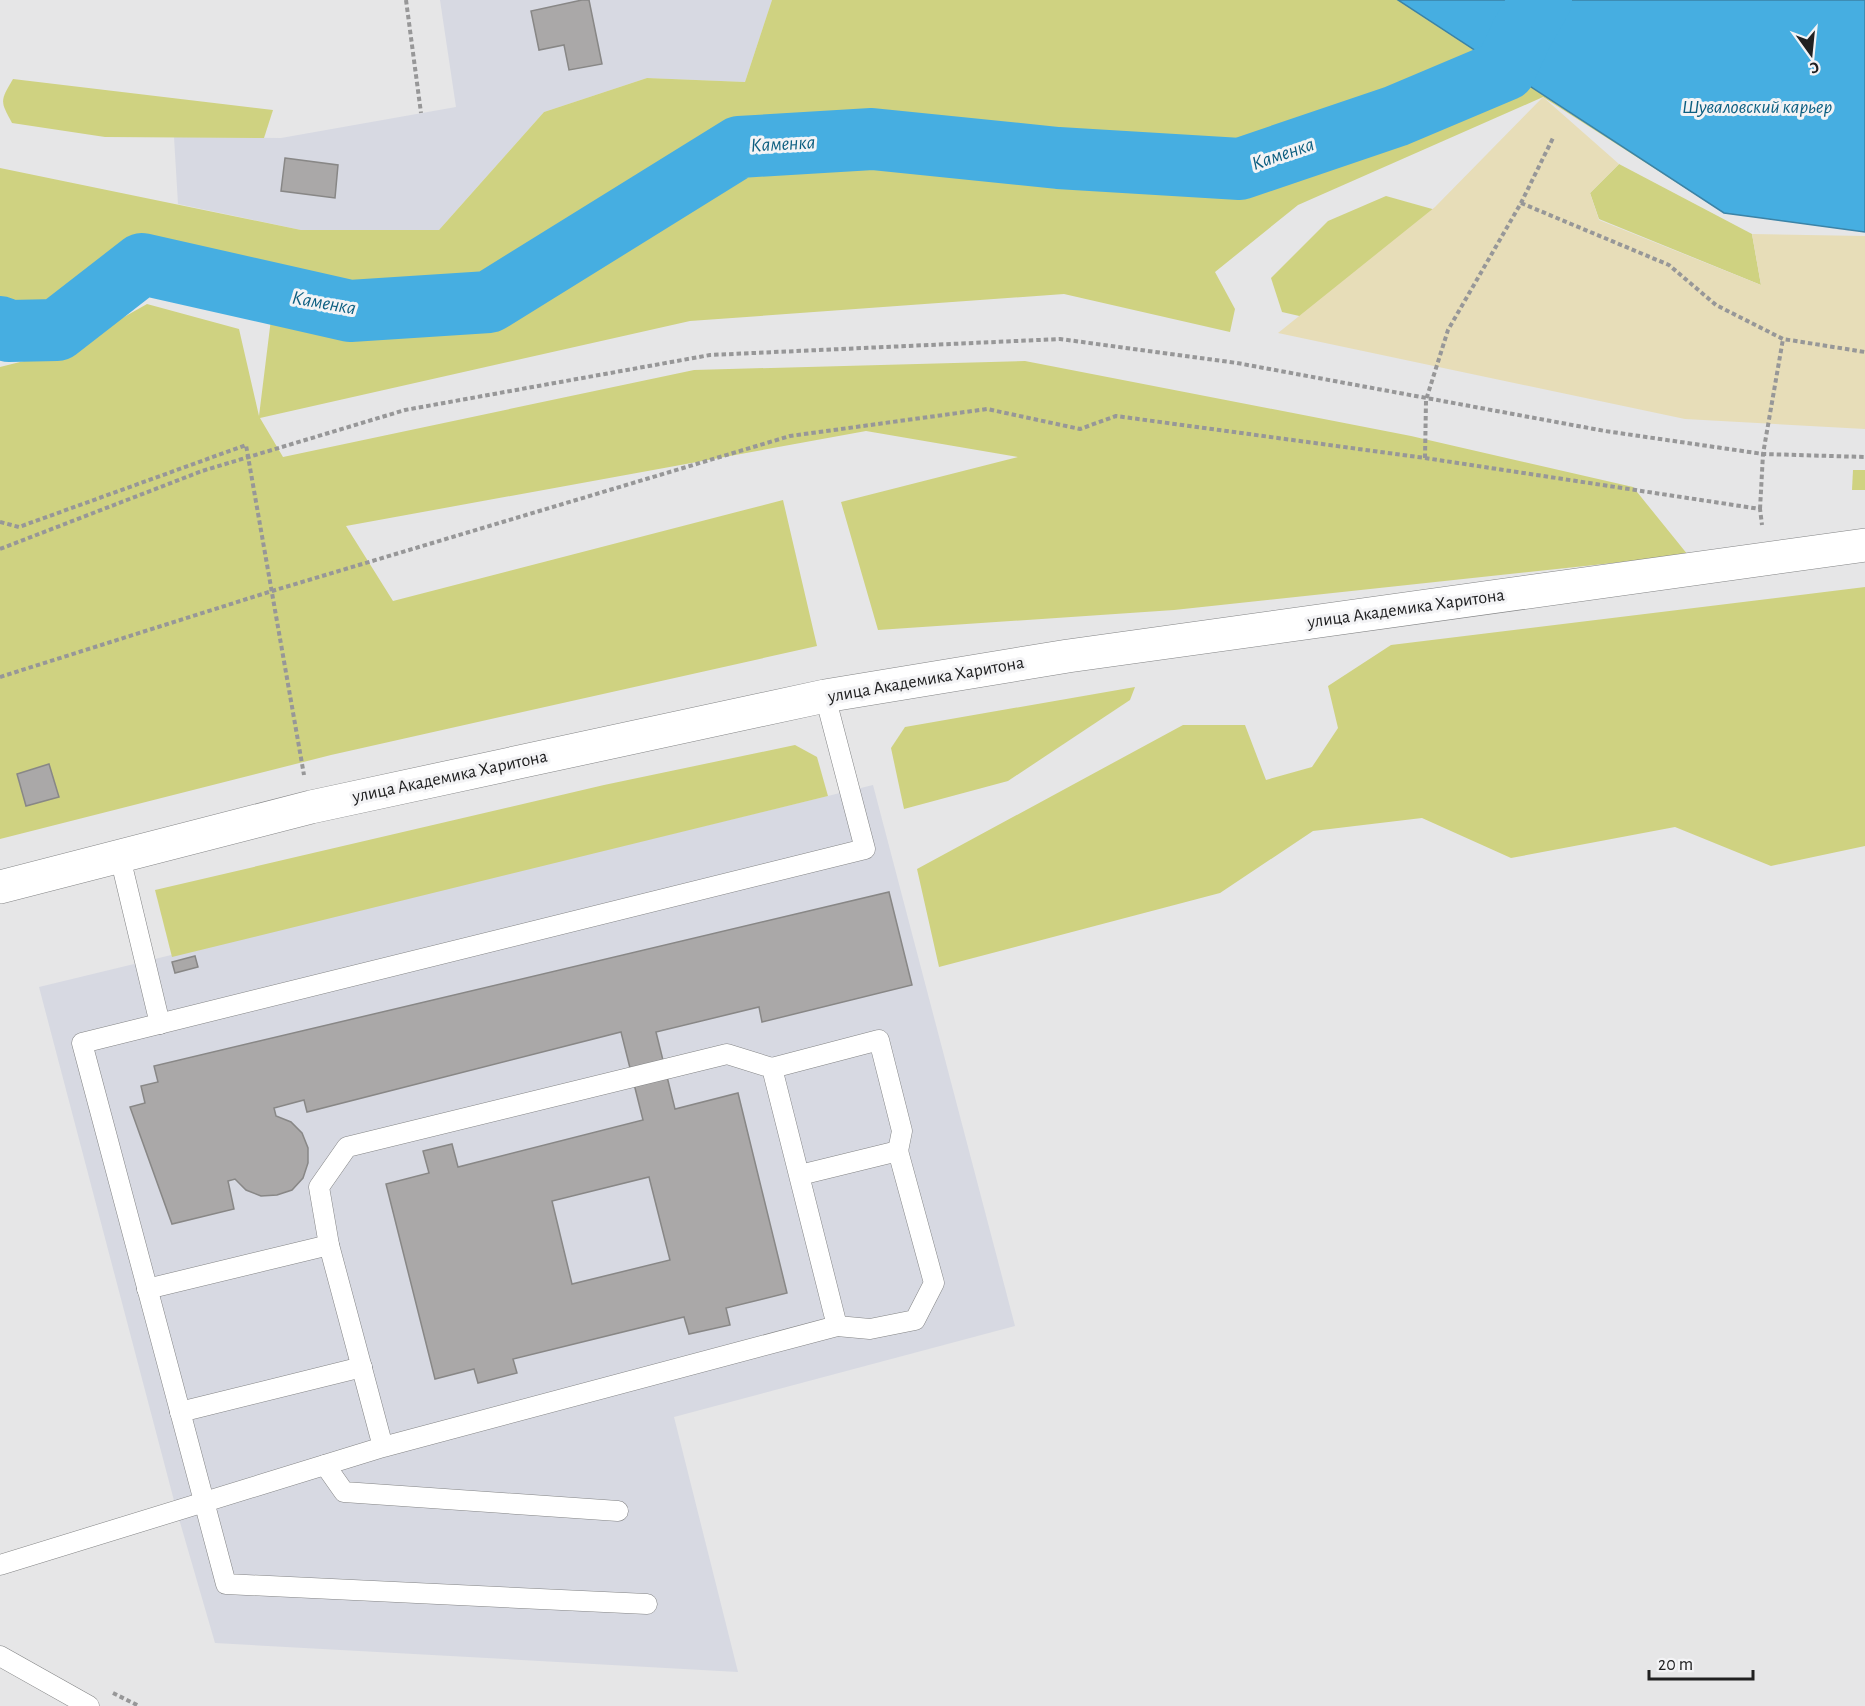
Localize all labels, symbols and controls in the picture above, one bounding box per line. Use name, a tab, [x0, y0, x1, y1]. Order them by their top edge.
north arrow	[1781, 24, 1841, 84]
text: С	[1808, 59, 1821, 76]
water label: Шуваловский карьер	[1682, 97, 1832, 117]
water label: Каменка	[750, 132, 816, 156]
water label: Каменка	[1249, 134, 1317, 174]
water label: Каменка	[291, 288, 357, 318]
street label: улица Академика Харитона	[1305, 586, 1506, 632]
street label: улица Академика Харитона	[826, 654, 1025, 706]
street label: улица Академика Харитона	[350, 748, 549, 807]
scale bar	[1649, 1643, 1752, 1681]
text: 20 m	[1658, 1656, 1693, 1674]

